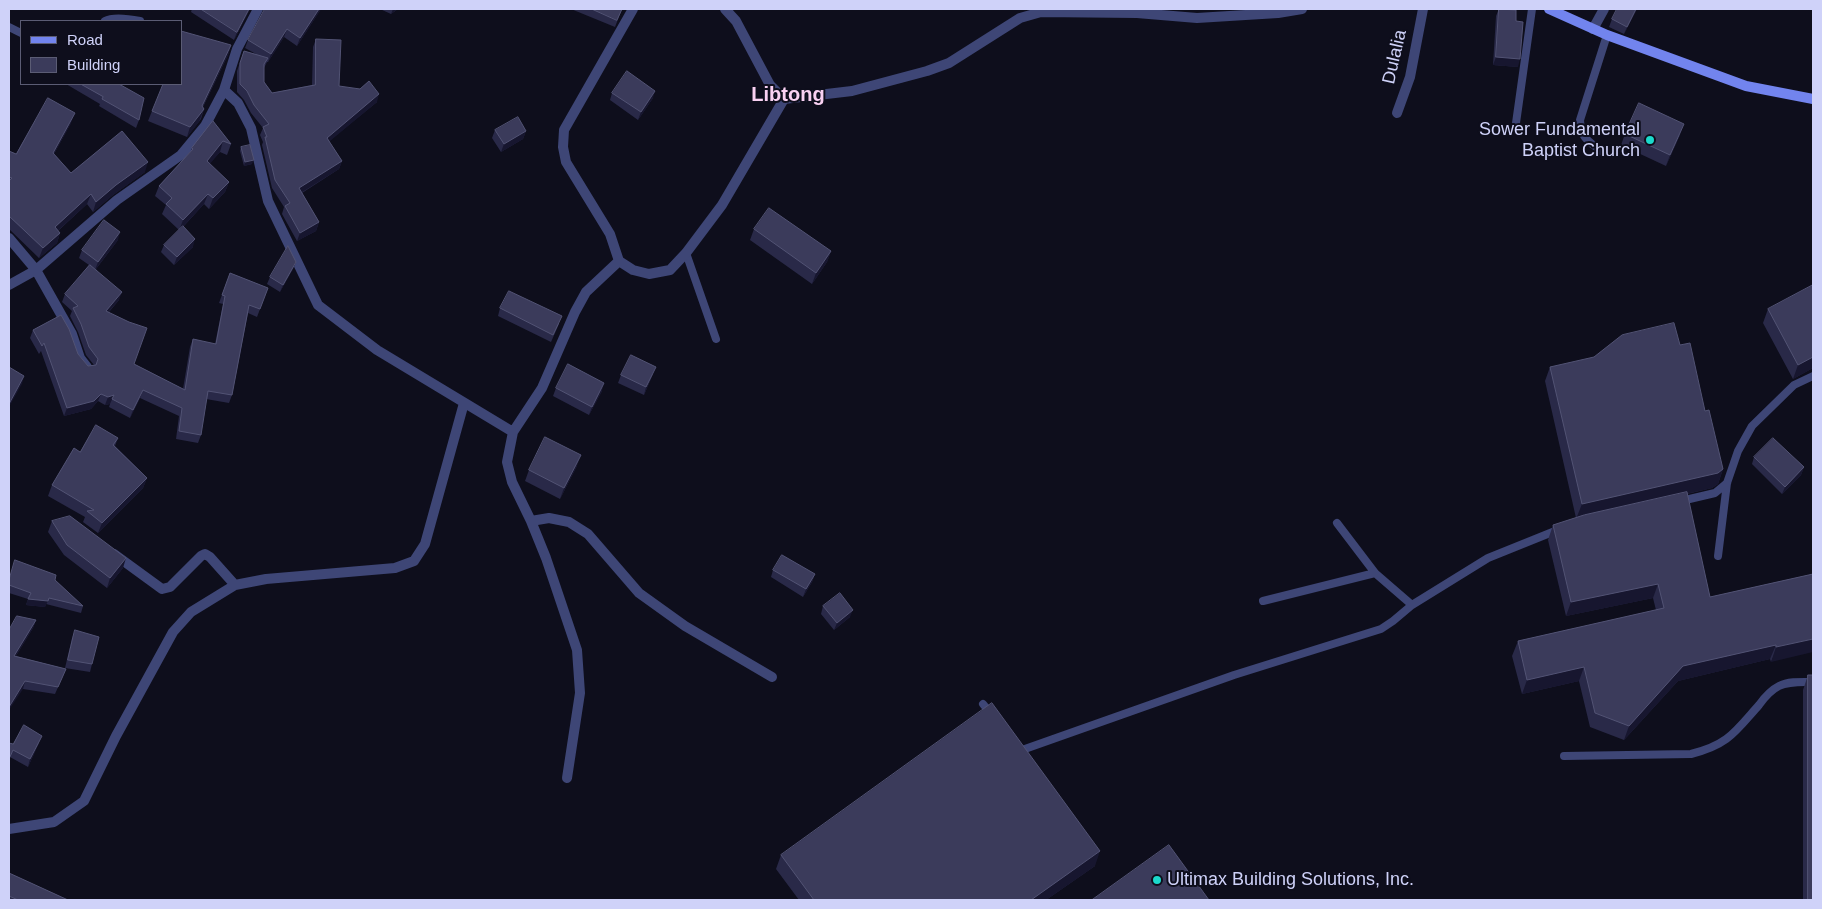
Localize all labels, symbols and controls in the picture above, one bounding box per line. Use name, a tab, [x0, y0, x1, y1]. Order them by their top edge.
legend	[20, 20, 182, 85]
street label: Dulalia	[1378, 28, 1412, 86]
text: Road	[67, 31, 103, 48]
text: Building	[67, 56, 120, 73]
district label: Libtong	[751, 83, 825, 107]
place label: Sower Fundamental Baptist Church	[1479, 119, 1640, 162]
marker: Sower Fundamental Baptist Church	[1644, 134, 1656, 146]
place label: Ultimax Building Solutions, Inc.	[1167, 869, 1414, 891]
marker: Ultimax Building Solutions, Inc.	[1151, 874, 1163, 886]

